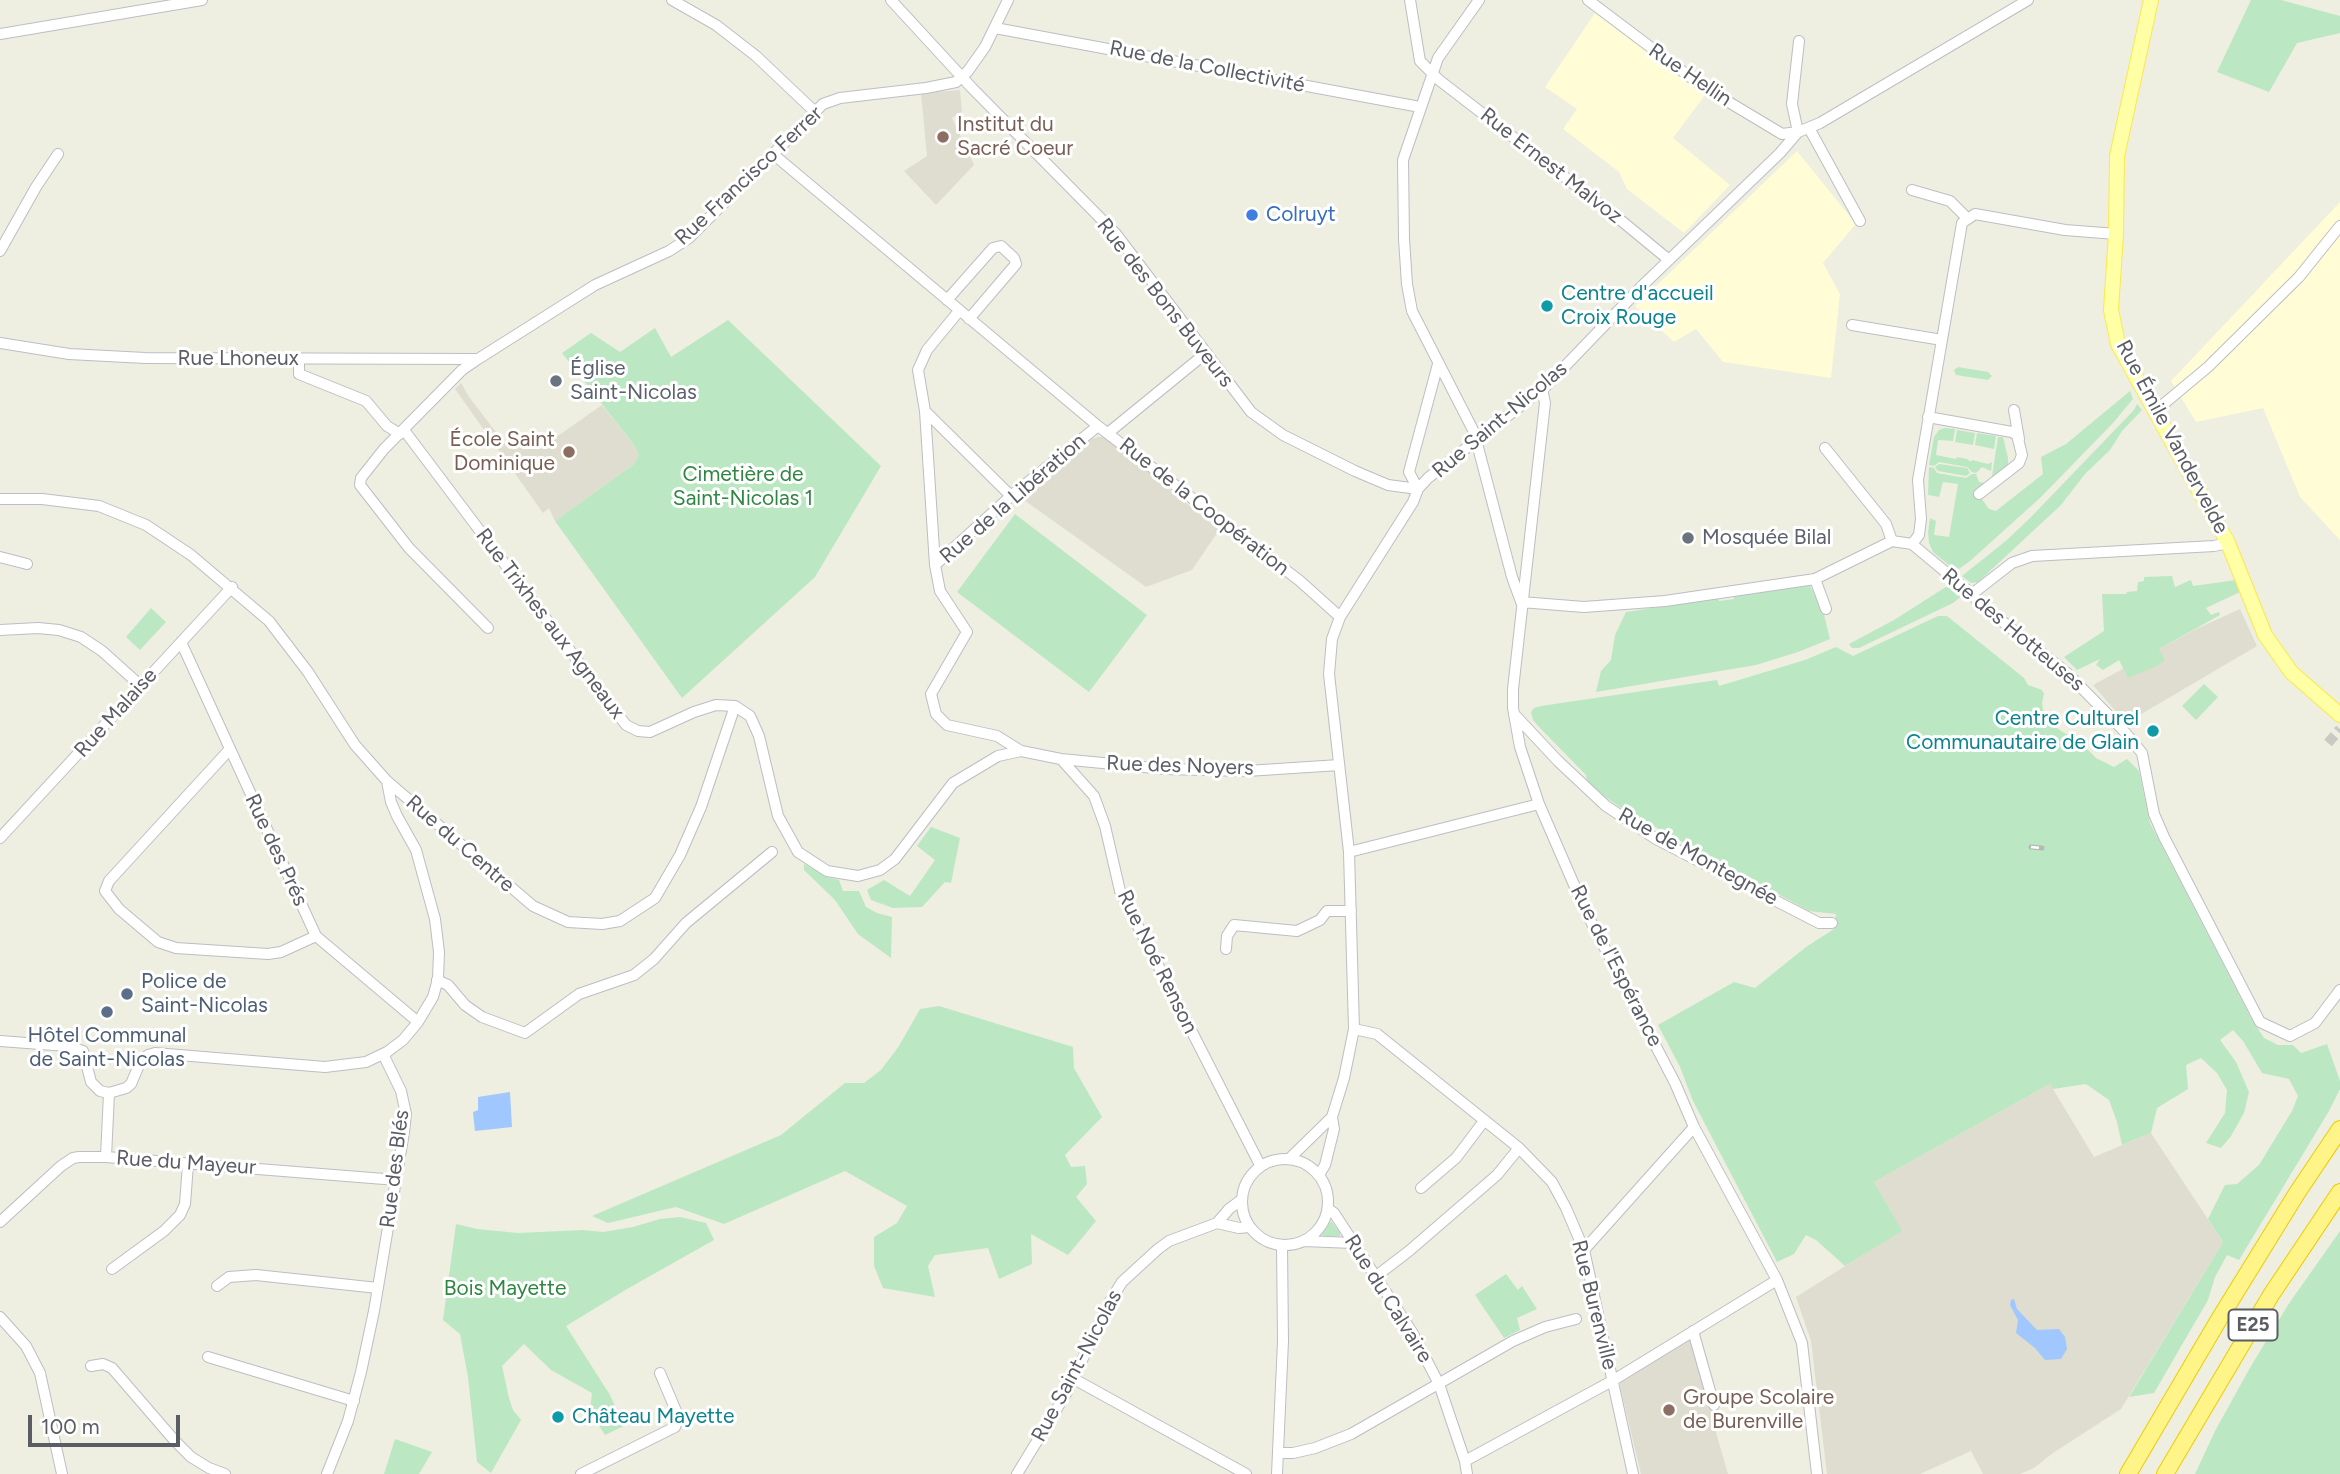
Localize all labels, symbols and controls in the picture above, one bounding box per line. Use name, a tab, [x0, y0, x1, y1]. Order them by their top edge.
street label: Rue de la Collectivité	[1107, 36, 1307, 98]
street label: Rue Hellin	[1644, 38, 1736, 112]
street label: Rue Francisco Ferrer	[670, 101, 828, 251]
street label: Rue Ernest Malvoz	[1475, 103, 1627, 229]
place label: Institut du Sacré Coeur	[957, 112, 1073, 162]
marker: Institut du Sacré Coeur	[935, 129, 951, 145]
place label: Colruyt	[1266, 202, 1336, 228]
marker: Colruyt	[1244, 207, 1260, 223]
street label: Rue des Bons Buveurs	[1091, 214, 1239, 392]
place label: Centre d'accueil Croix Rouge	[1561, 281, 1714, 331]
marker: Centre d'accueil Croix Rouge	[1539, 298, 1555, 314]
street label: Rue Émile Vandervelde	[2110, 336, 2234, 538]
street label: Rue Lhoneux	[177, 346, 299, 372]
place label: Église Saint-Nicolas	[570, 356, 697, 406]
street label: Rue Saint-Nicolas	[1427, 356, 1573, 484]
marker: Église Saint-Nicolas	[548, 373, 564, 389]
place label: École Saint Dominique	[450, 427, 555, 477]
street label: Rue de la Libération	[935, 429, 1091, 569]
street label: Rue de la Coopération	[1114, 433, 1294, 581]
marker: École Saint Dominique	[561, 444, 577, 460]
park label: Cimetière de Saint-Nicolas 1	[673, 462, 813, 512]
street label: Rue Trixhes aux Agneaux	[470, 524, 630, 724]
place label: Mosquée Bilal	[1702, 525, 1831, 551]
marker: Mosquée Bilal	[1680, 530, 1696, 546]
street label: Rue des Hotteuses	[1937, 563, 2089, 697]
street label: Rue Malaise	[69, 663, 163, 763]
place label: Centre Culturel Communautaire de Glain	[1906, 706, 2139, 756]
marker: Centre Culturel Communautaire de Glain	[2145, 723, 2161, 739]
street label: Rue des Noyers	[1106, 751, 1254, 781]
street label: Rue des Prés	[239, 790, 313, 910]
street label: Rue du Centre	[401, 790, 519, 898]
street label: Rue de Montegnée	[1614, 803, 1782, 911]
street label: Rue de l'Espérance	[1564, 881, 1668, 1051]
street label: Rue Noé Renson	[1111, 886, 1203, 1038]
place label: Police de Saint-Nicolas	[141, 969, 268, 1019]
marker: Police de Saint-Nicolas	[119, 986, 135, 1002]
marker: Hôtel Communal de Saint-Nicolas	[99, 1004, 115, 1020]
place label: Hôtel Communal de Saint-Nicolas	[28, 1023, 186, 1073]
street label: Rue des Blés	[375, 1108, 415, 1230]
street label: Rue du Mayeur	[115, 1146, 257, 1180]
street label: Rue du Calvaire	[1339, 1230, 1437, 1368]
street label: Rue Burenville	[1566, 1238, 1622, 1372]
park label: Bois Mayette	[444, 1276, 566, 1302]
street label: Rue Saint-Nicolas	[1026, 1286, 1128, 1446]
road number: E25	[2228, 1310, 2278, 1340]
place label: Groupe Scolaire de Burenville	[1683, 1385, 1834, 1435]
scale bar	[32, 1400, 184, 1444]
marker: Groupe Scolaire de Burenville	[1661, 1402, 1677, 1418]
place label: Château Mayette	[572, 1404, 734, 1430]
marker: Château Mayette	[550, 1409, 566, 1425]
text: 100 m	[41, 1414, 100, 1439]

